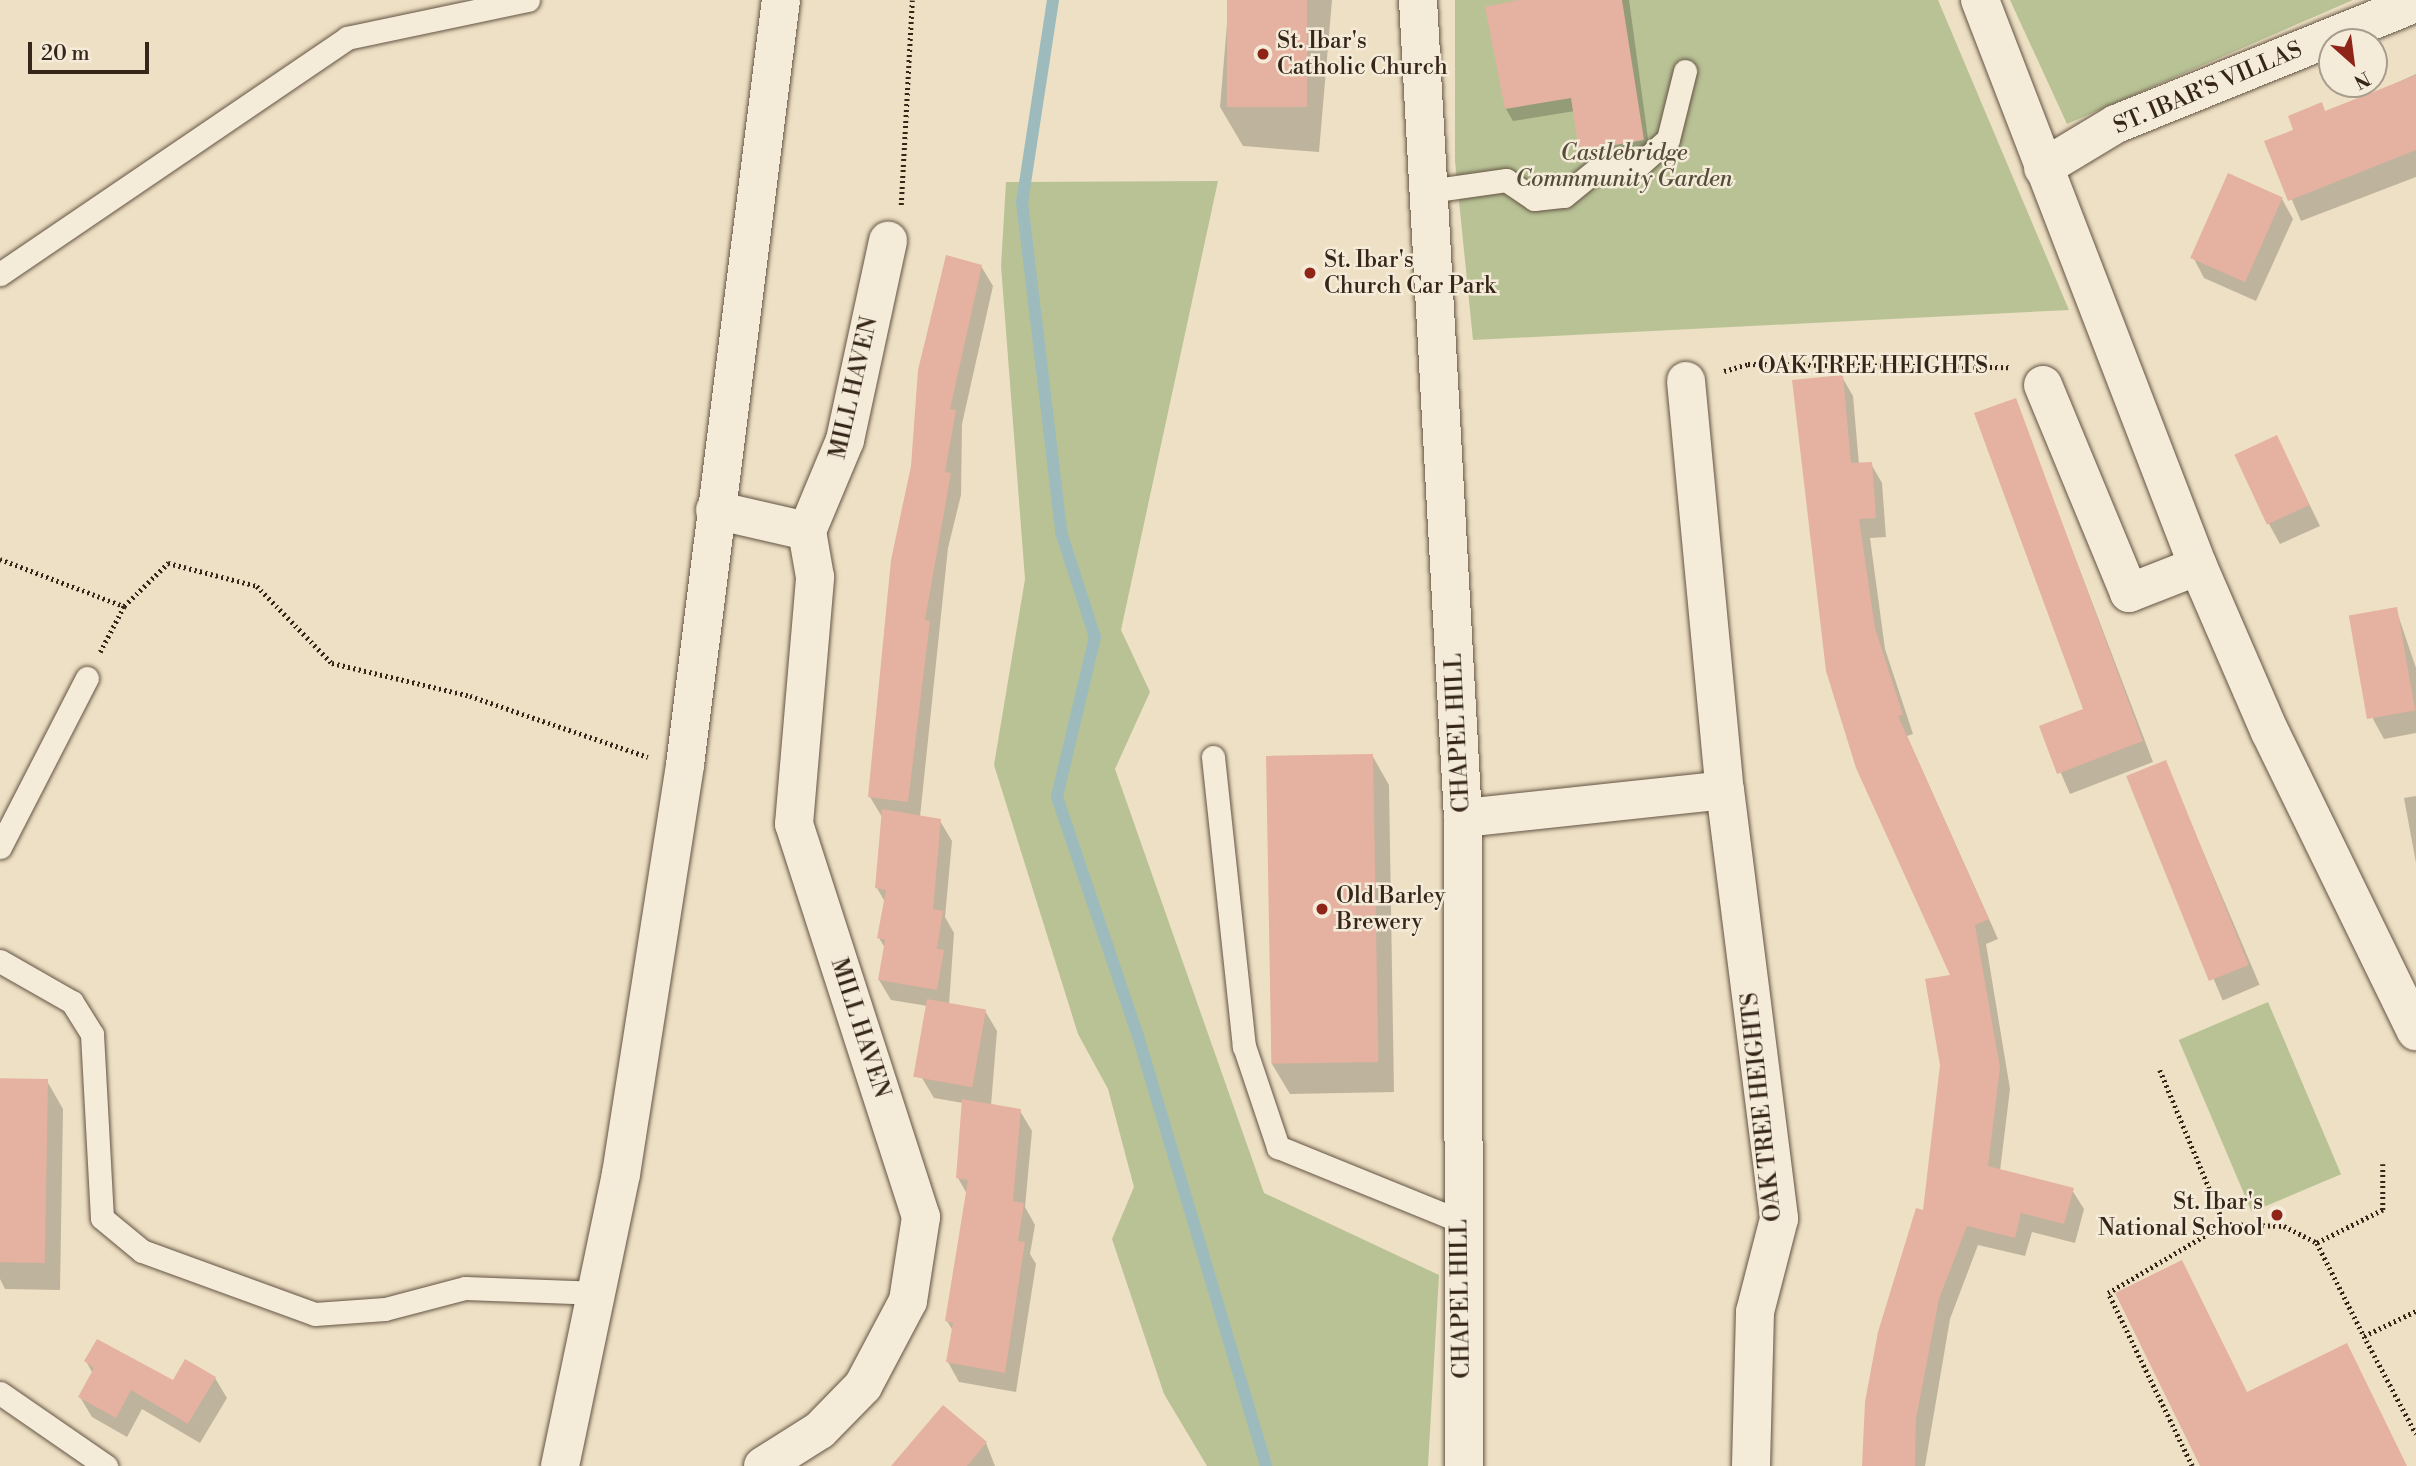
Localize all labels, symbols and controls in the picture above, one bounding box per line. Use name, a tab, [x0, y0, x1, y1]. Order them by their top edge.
place label: St. Ibar's Catholic Church	[1277, 27, 1448, 81]
scale bar	[32, 28, 152, 72]
north arrow	[2318, 28, 2388, 98]
street label: ST. IBAR'S VILLAS	[2110, 36, 2306, 140]
text: 20 m	[41, 41, 90, 67]
marker: St. Ibar's Catholic Church	[1255, 46, 1271, 62]
text: N	[2350, 66, 2374, 94]
park label: Castlebridge Commmunity Garden	[1515, 139, 1733, 193]
place label: St. Ibar's Church Car Park	[1324, 246, 1496, 300]
marker: St. Ibar's Church Car Park	[1302, 265, 1318, 281]
street label: MILL HAVEN	[824, 314, 884, 462]
street label: OAK TREE HEIGHTS	[1758, 352, 1988, 380]
street label: CHAPEL HILL	[1440, 653, 1476, 813]
place label: Old Barley Brewery	[1336, 882, 1445, 936]
marker: Old Barley Brewery	[1314, 901, 1330, 917]
street label: MILL HAVEN	[824, 955, 896, 1101]
street label: OAK TREE HEIGHTS	[1736, 991, 1788, 1223]
place label: St. Ibar's National School	[2098, 1188, 2263, 1242]
marker: St. Ibar's National School	[2269, 1207, 2285, 1223]
street label: CHAPEL HILL	[1446, 1219, 1476, 1379]

